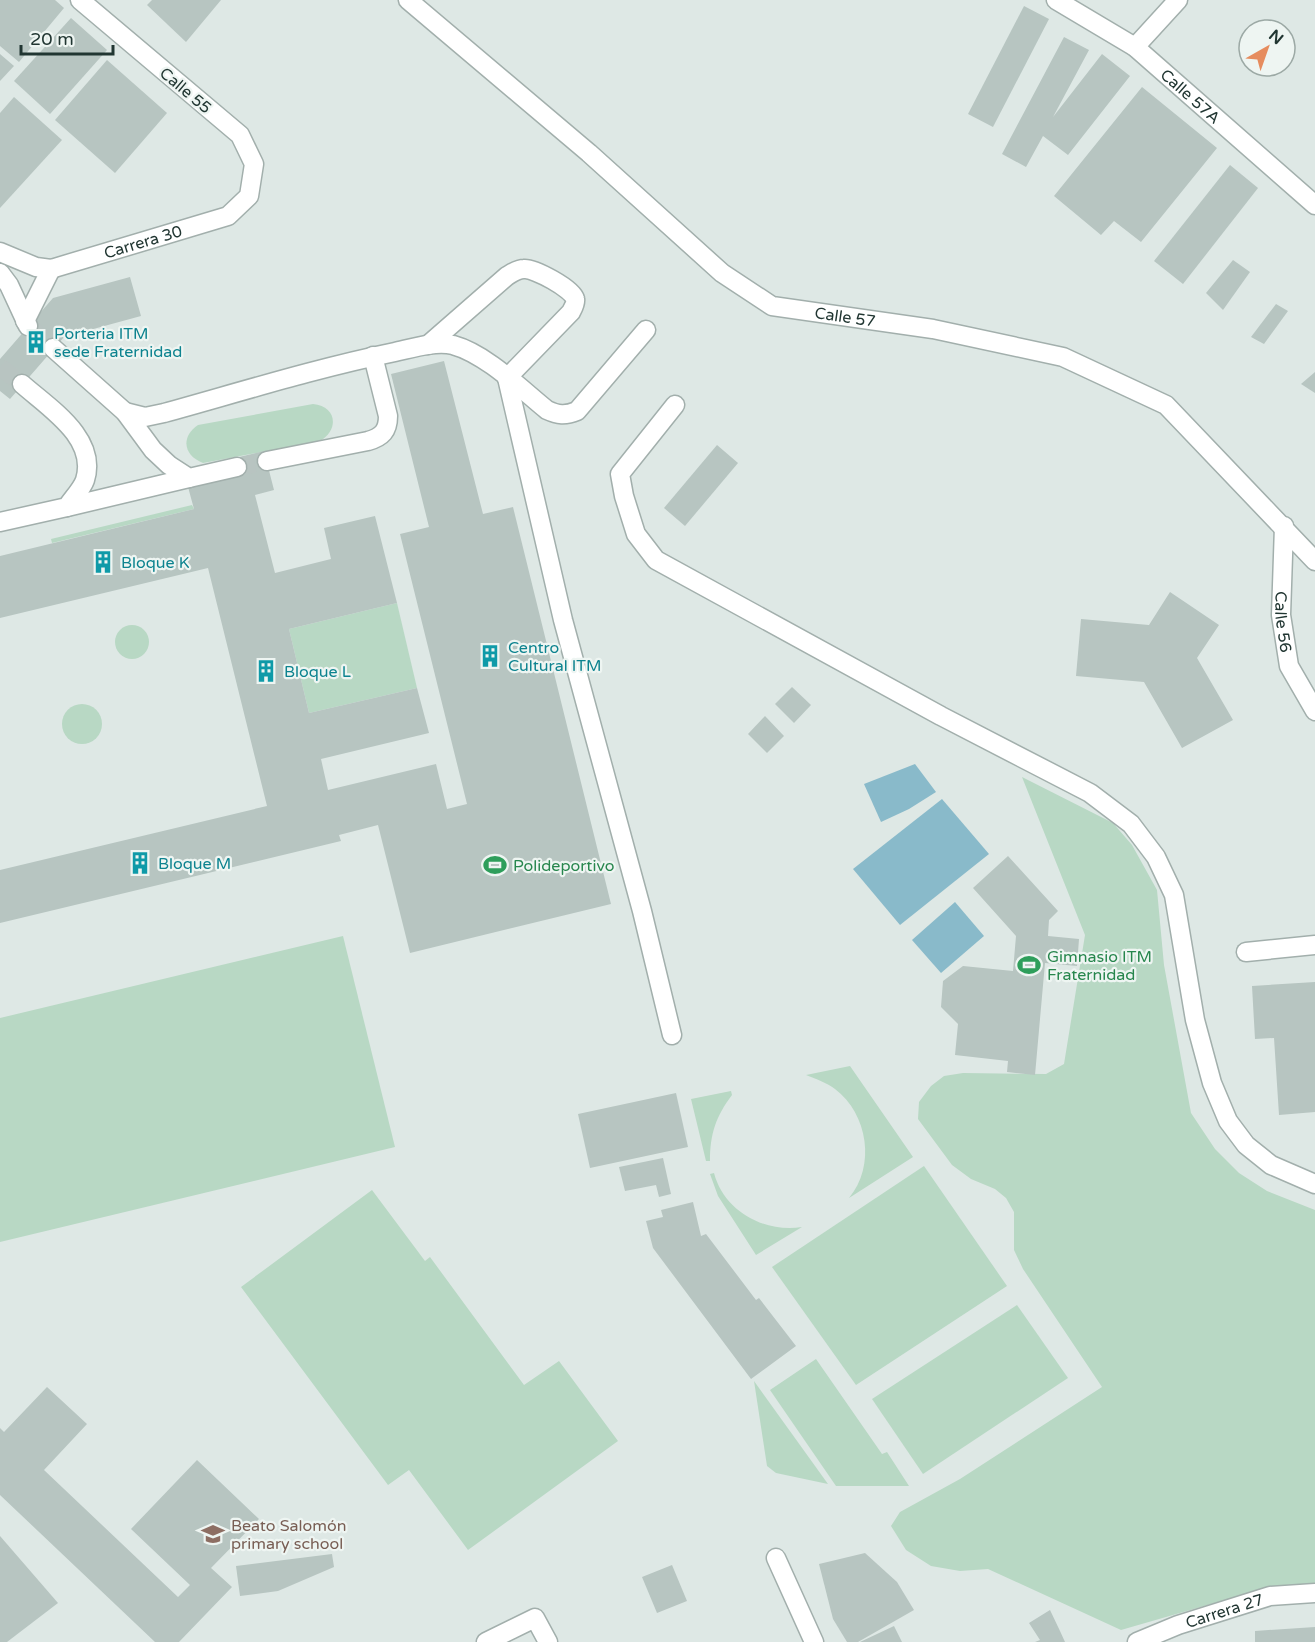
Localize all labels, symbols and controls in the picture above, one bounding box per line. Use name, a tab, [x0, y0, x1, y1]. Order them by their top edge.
scale bar	[21, 18, 112, 56]
north arrow	[1237, 18, 1297, 78]
text: N	[1265, 25, 1287, 49]
text: 20 m	[30, 28, 74, 50]
street label: Calle 55	[155, 63, 215, 118]
street label: Calle 57A	[1156, 65, 1224, 128]
street label: Carrera 30	[102, 221, 185, 264]
street label: Calle 57	[813, 303, 877, 332]
place label: Porteria ITM sede Fraternidad	[54, 324, 182, 362]
building icon: Porteria ITM sede Fraternidad	[23, 329, 49, 355]
building icon: Bloque K	[90, 549, 116, 575]
place label: Bloque K	[121, 553, 190, 573]
street label: Calle 56	[1270, 591, 1296, 654]
place label: Centro Cultural ITM	[508, 638, 602, 676]
building icon: Centro Cultural ITM	[477, 643, 503, 669]
building icon: Bloque L	[253, 658, 279, 684]
place label: Bloque L	[284, 662, 351, 682]
building icon: Bloque M	[127, 850, 153, 876]
sports icon: Polideportivo	[482, 852, 508, 878]
place label: Bloque M	[158, 854, 231, 874]
place label: Polideportivo	[513, 856, 615, 876]
place label: Gimnasio ITM Fraternidad	[1047, 947, 1152, 985]
sports icon: Gimnasio ITM Fraternidad	[1016, 952, 1042, 978]
place label: Beato Salomón primary school	[231, 1516, 346, 1554]
school or university icon: Beato Salomón primary school	[200, 1521, 226, 1547]
street label: Carrera 27	[1183, 1590, 1266, 1633]

